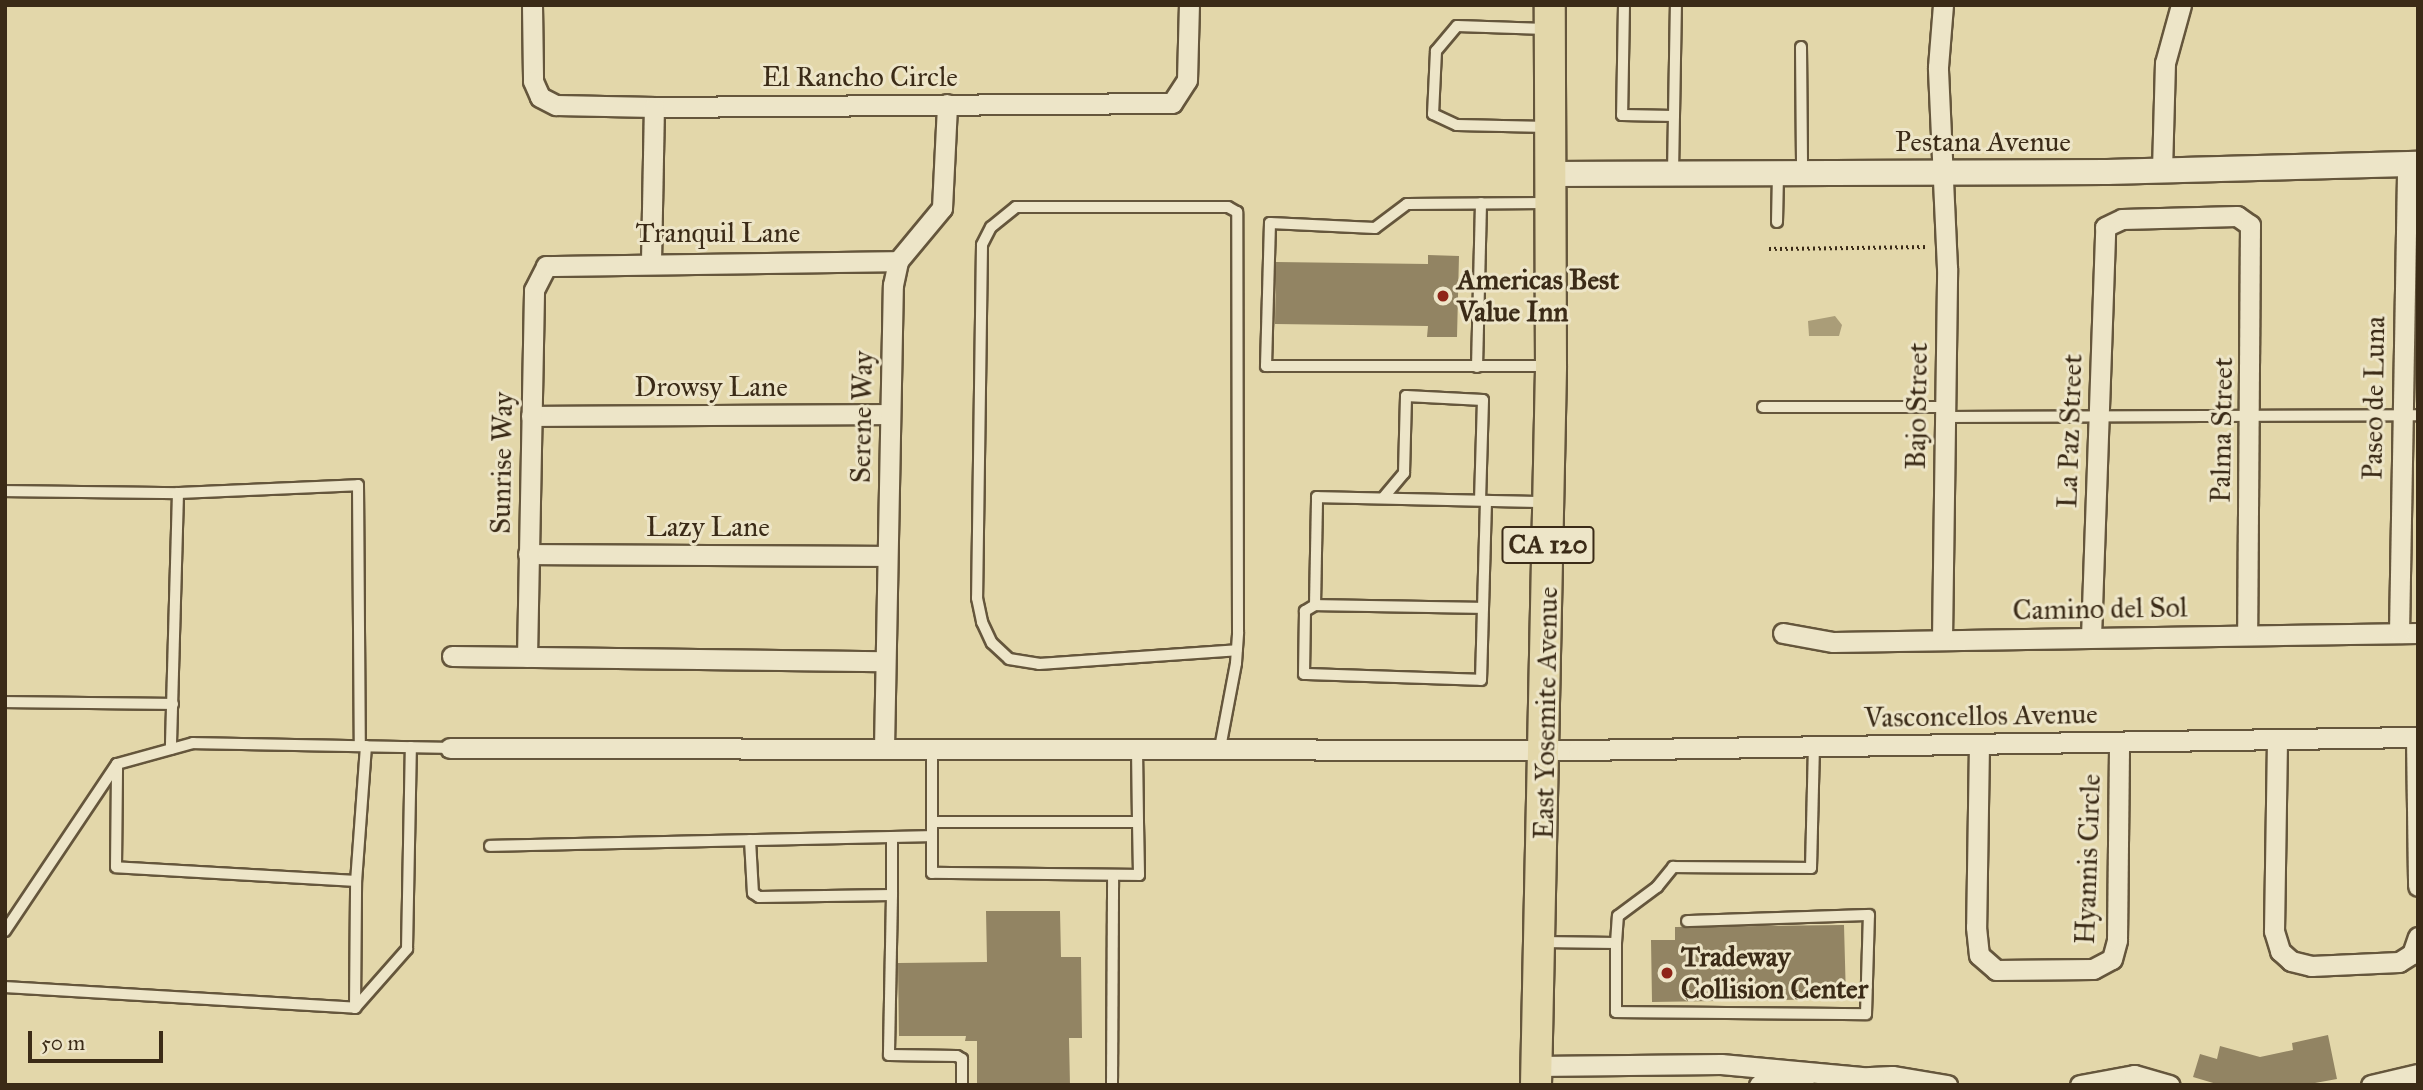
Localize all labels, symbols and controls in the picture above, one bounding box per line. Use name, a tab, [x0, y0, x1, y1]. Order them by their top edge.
street label: El Rancho Circle	[762, 60, 958, 94]
street label: Pestana Avenue	[1895, 125, 2071, 159]
street label: Tranquil Lane	[636, 216, 800, 250]
place label: Americas Best Value Inn	[1457, 263, 1619, 329]
marker: Americas Best Value Inn	[1435, 288, 1451, 304]
street label: Paseo de Luna	[2356, 316, 2392, 480]
street label: Bajo Street	[1899, 342, 1935, 470]
street label: Serene Way	[844, 351, 880, 483]
street label: La Paz Street	[2051, 353, 2089, 509]
street label: Palma Street	[2204, 357, 2240, 503]
street label: Drowsy Lane	[634, 370, 788, 404]
street label: Sunrise Way	[484, 392, 520, 534]
street label: Lazy Lane	[646, 510, 770, 544]
road number: CA 120	[1501, 523, 1595, 568]
street label: East Yosemite Avenue	[1527, 586, 1565, 840]
street label: Camino del Sol	[2012, 591, 2188, 627]
street label: Vasconcellos Avenue	[1864, 697, 2098, 735]
street label: Hyannis Circle	[2068, 773, 2108, 945]
place label: Tradeway Collision Center	[1681, 940, 1868, 1006]
marker: Tradeway Collision Center	[1659, 965, 1675, 981]
scale bar	[32, 1016, 166, 1060]
text: 50 m	[41, 1030, 85, 1056]

